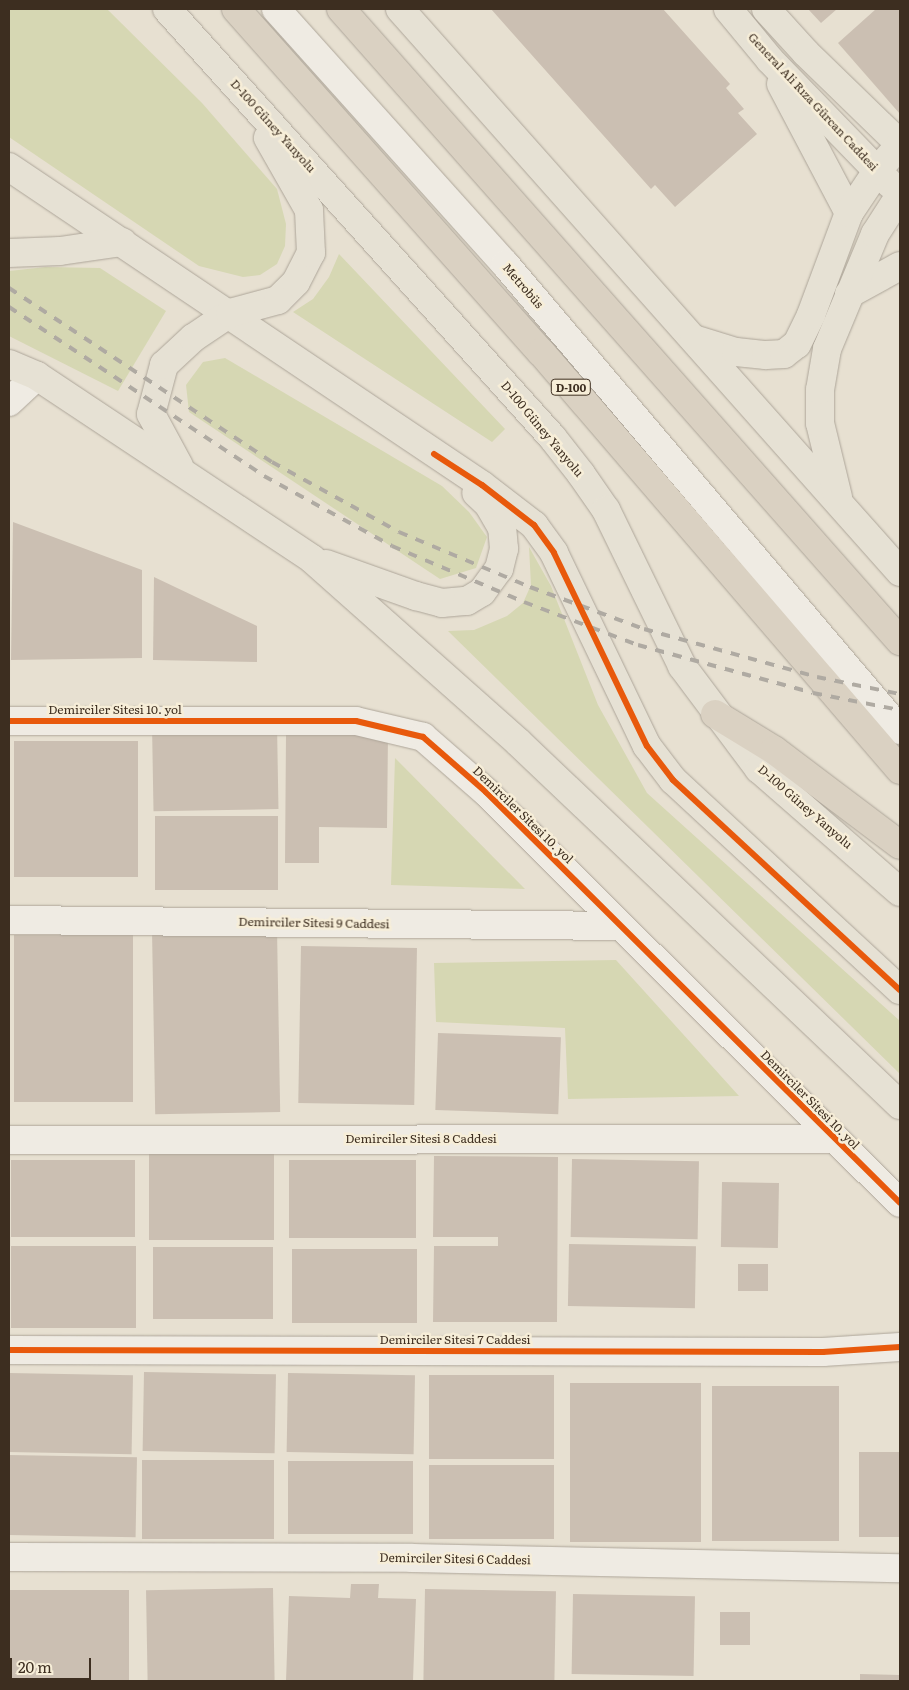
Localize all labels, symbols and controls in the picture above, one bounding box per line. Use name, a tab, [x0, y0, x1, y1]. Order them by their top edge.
street label: General Ali Rıza Gürcan Caddesi	[745, 30, 881, 174]
street label: D-100 Güney Yanyolu	[227, 76, 319, 176]
street label: Metrobüs	[500, 261, 546, 311]
street label: D-100 Güney Yanyolu	[498, 378, 586, 480]
road number: D-100	[550, 378, 592, 396]
street label: Demirciler Sitesi 10. yol	[48, 703, 182, 717]
street label: D-100 Güney Yanyolu	[755, 762, 855, 852]
street label: Demirciler Sitesi 10. yol	[470, 763, 576, 867]
street label: Demirciler Sitesi 9 Caddesi	[238, 914, 390, 932]
street label: Demirciler Sitesi 10. yol	[758, 1048, 862, 1152]
street label: Demirciler Sitesi 8 Caddesi	[345, 1132, 497, 1146]
street label: Demirciler Sitesi 7 Caddesi	[379, 1333, 531, 1347]
street label: Demirciler Sitesi 6 Caddesi	[379, 1550, 531, 1568]
scale bar	[12, 1648, 94, 1680]
text: 20 m	[18, 1655, 52, 1678]

